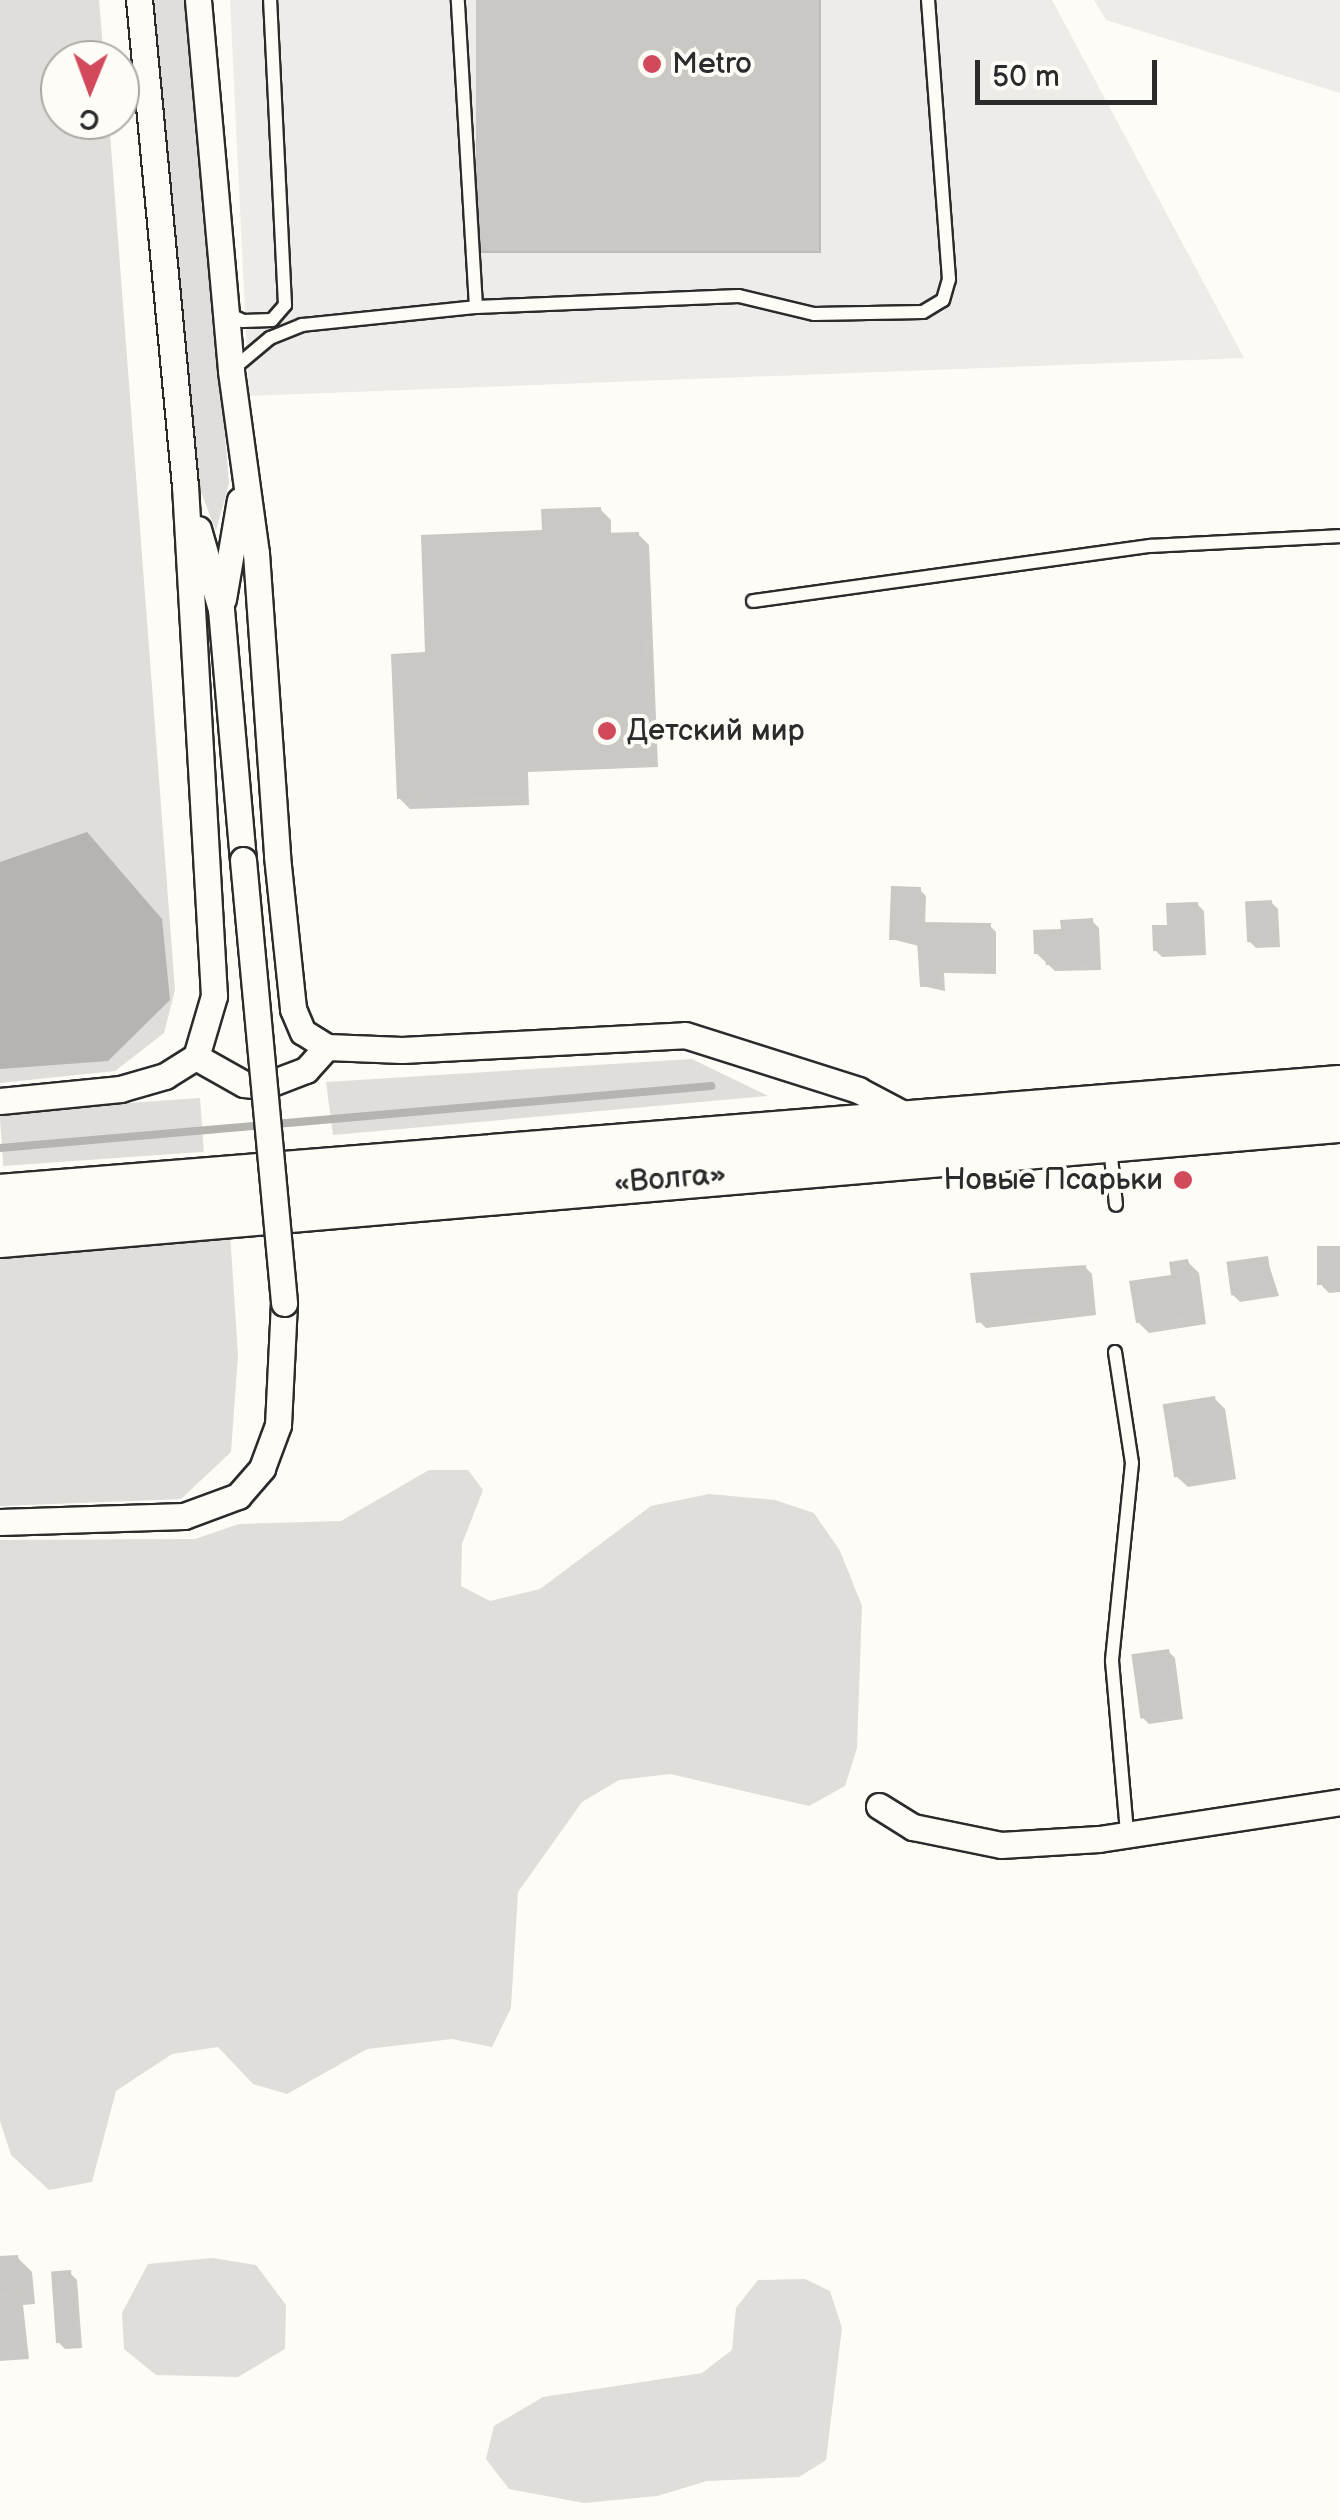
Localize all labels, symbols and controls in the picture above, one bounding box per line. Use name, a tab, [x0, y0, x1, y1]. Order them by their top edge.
north arrow	[40, 40, 140, 140]
scale bar	[980, 40, 1162, 102]
place label: Metro	[672, 46, 752, 82]
marker: Metro	[641, 53, 663, 75]
text: 50 m	[992, 59, 1060, 95]
text: С	[79, 102, 100, 135]
place label: Детский мир	[627, 713, 804, 749]
marker: Детский мир	[596, 720, 618, 742]
street label: «Волга»	[612, 1156, 728, 1202]
place label: Новые Псарьки	[944, 1162, 1163, 1198]
marker: Новые Псарьки	[1172, 1169, 1194, 1191]

